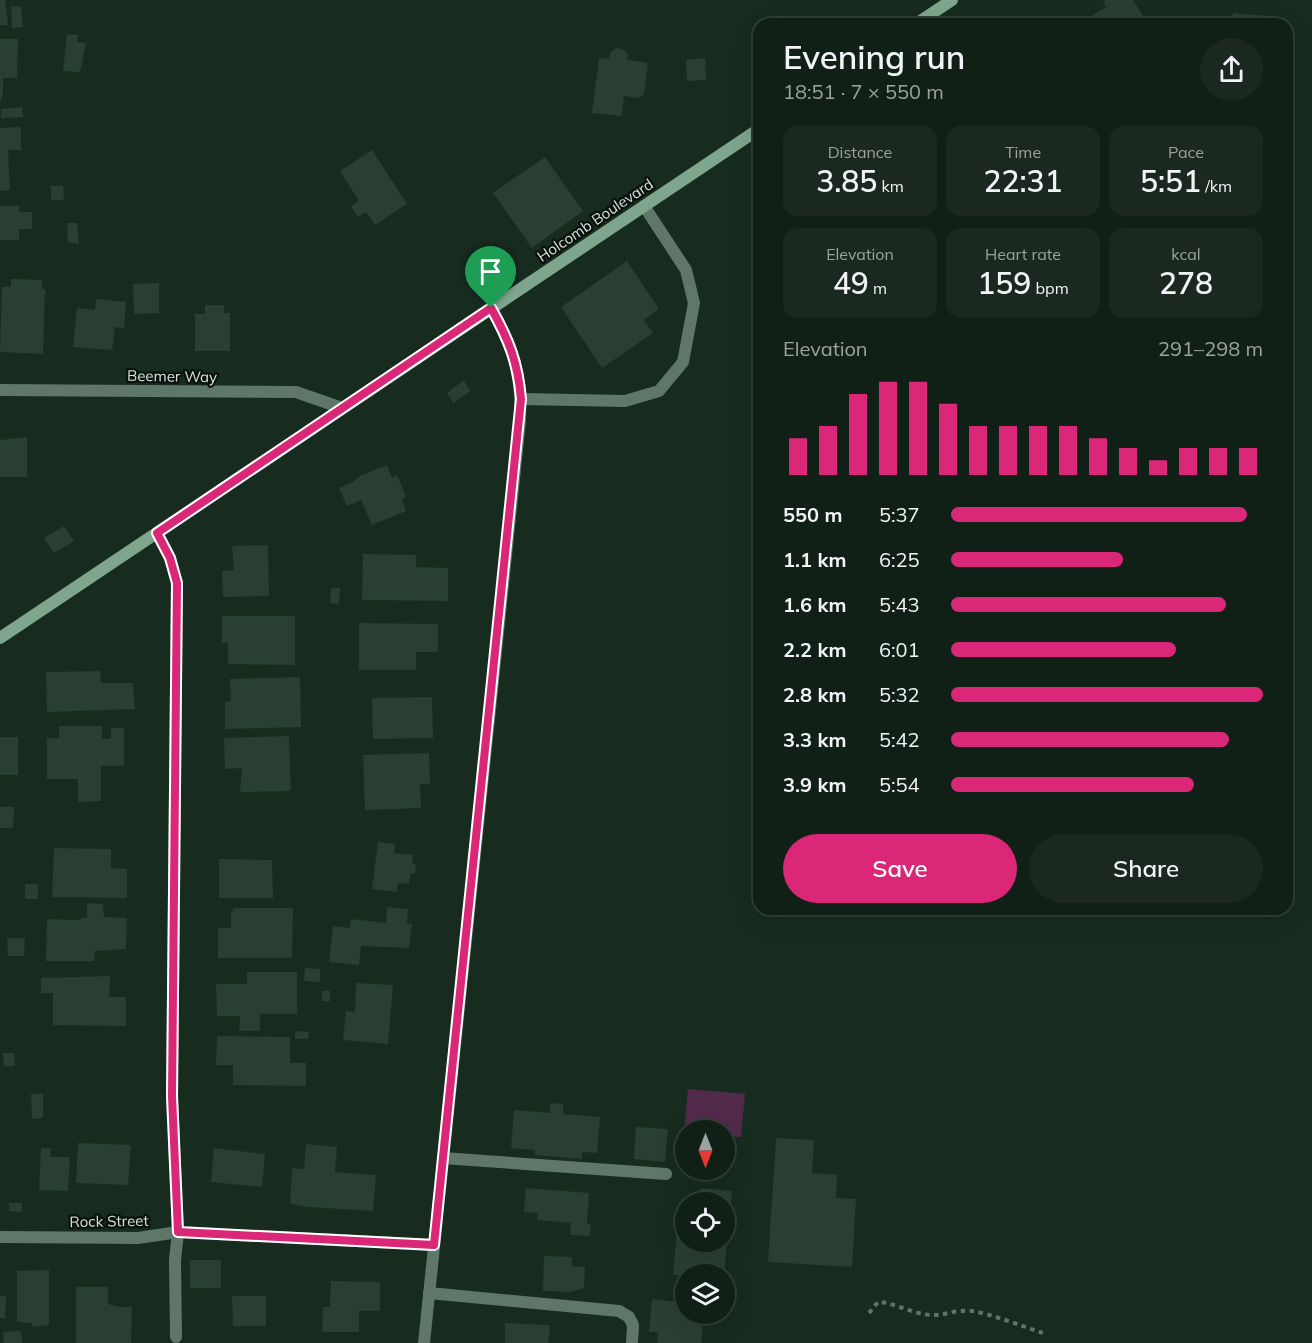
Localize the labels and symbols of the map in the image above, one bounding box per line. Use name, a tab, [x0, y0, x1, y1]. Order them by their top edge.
street label: Holcomb Boulevard	[533, 174, 657, 266]
pin	[465, 246, 516, 308]
street label: Beemer Way	[127, 366, 217, 386]
north arrow	[675, 1120, 735, 1180]
street label: Rock Street	[69, 1211, 149, 1231]

